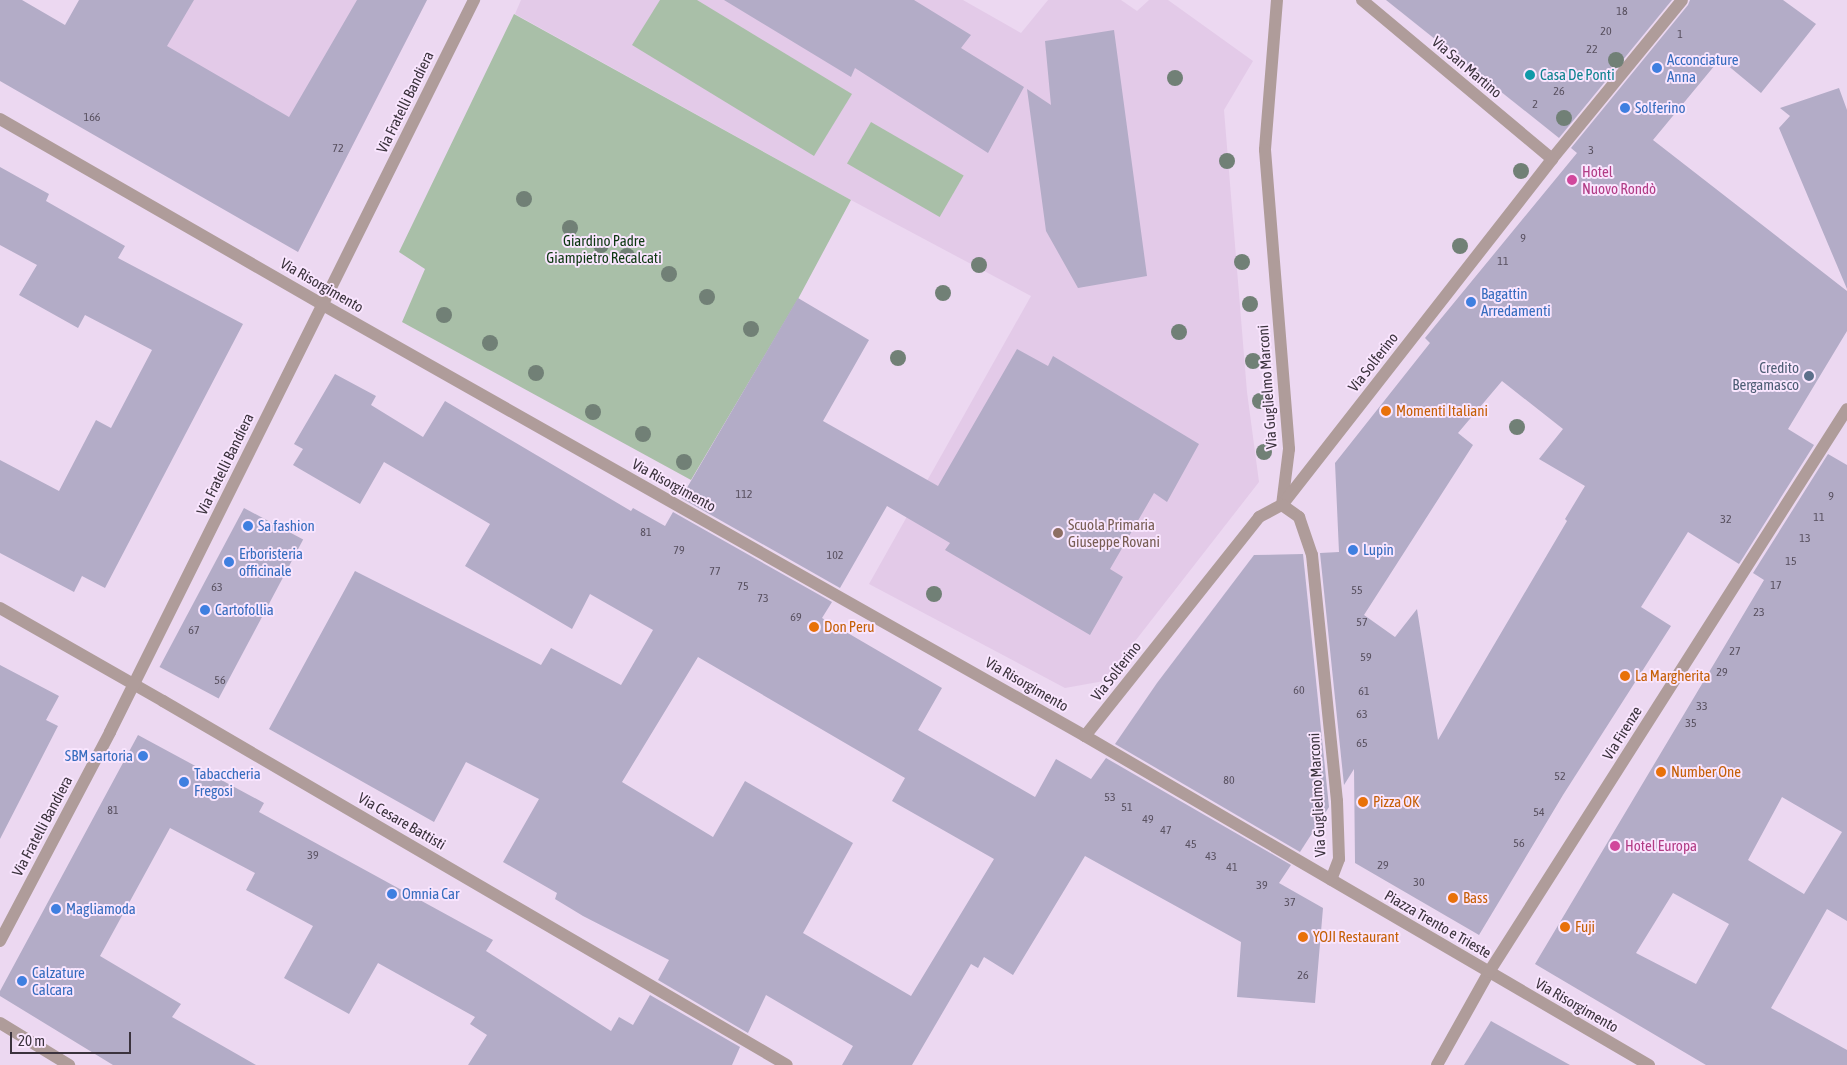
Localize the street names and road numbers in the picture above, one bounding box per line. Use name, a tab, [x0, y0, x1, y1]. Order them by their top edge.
street label: Via San Martino	[1428, 33, 1506, 101]
street label: Via Fratelli Bandiera	[373, 48, 437, 156]
street label: Via Risorgimento	[277, 254, 367, 316]
street label: Via Guglielmo Marconi	[1254, 324, 1280, 450]
street label: Via Solferino	[1344, 329, 1402, 395]
street label: Via Fratelli Bandiera	[193, 410, 257, 518]
street label: Via Risorgimento	[629, 455, 719, 515]
street label: Via Solferino	[1087, 638, 1145, 704]
street label: Via Risorgimento	[982, 653, 1072, 715]
street label: Via Firenze	[1598, 703, 1646, 763]
street label: Via Guglielmo Marconi	[1305, 732, 1329, 858]
street label: Via Fratelli Bandiera	[8, 773, 76, 879]
street label: Via Cesare Battisti	[355, 789, 449, 853]
street label: Piazza Trento e Trieste	[1381, 886, 1495, 962]
street label: Via Risorgimento	[1532, 974, 1622, 1036]

